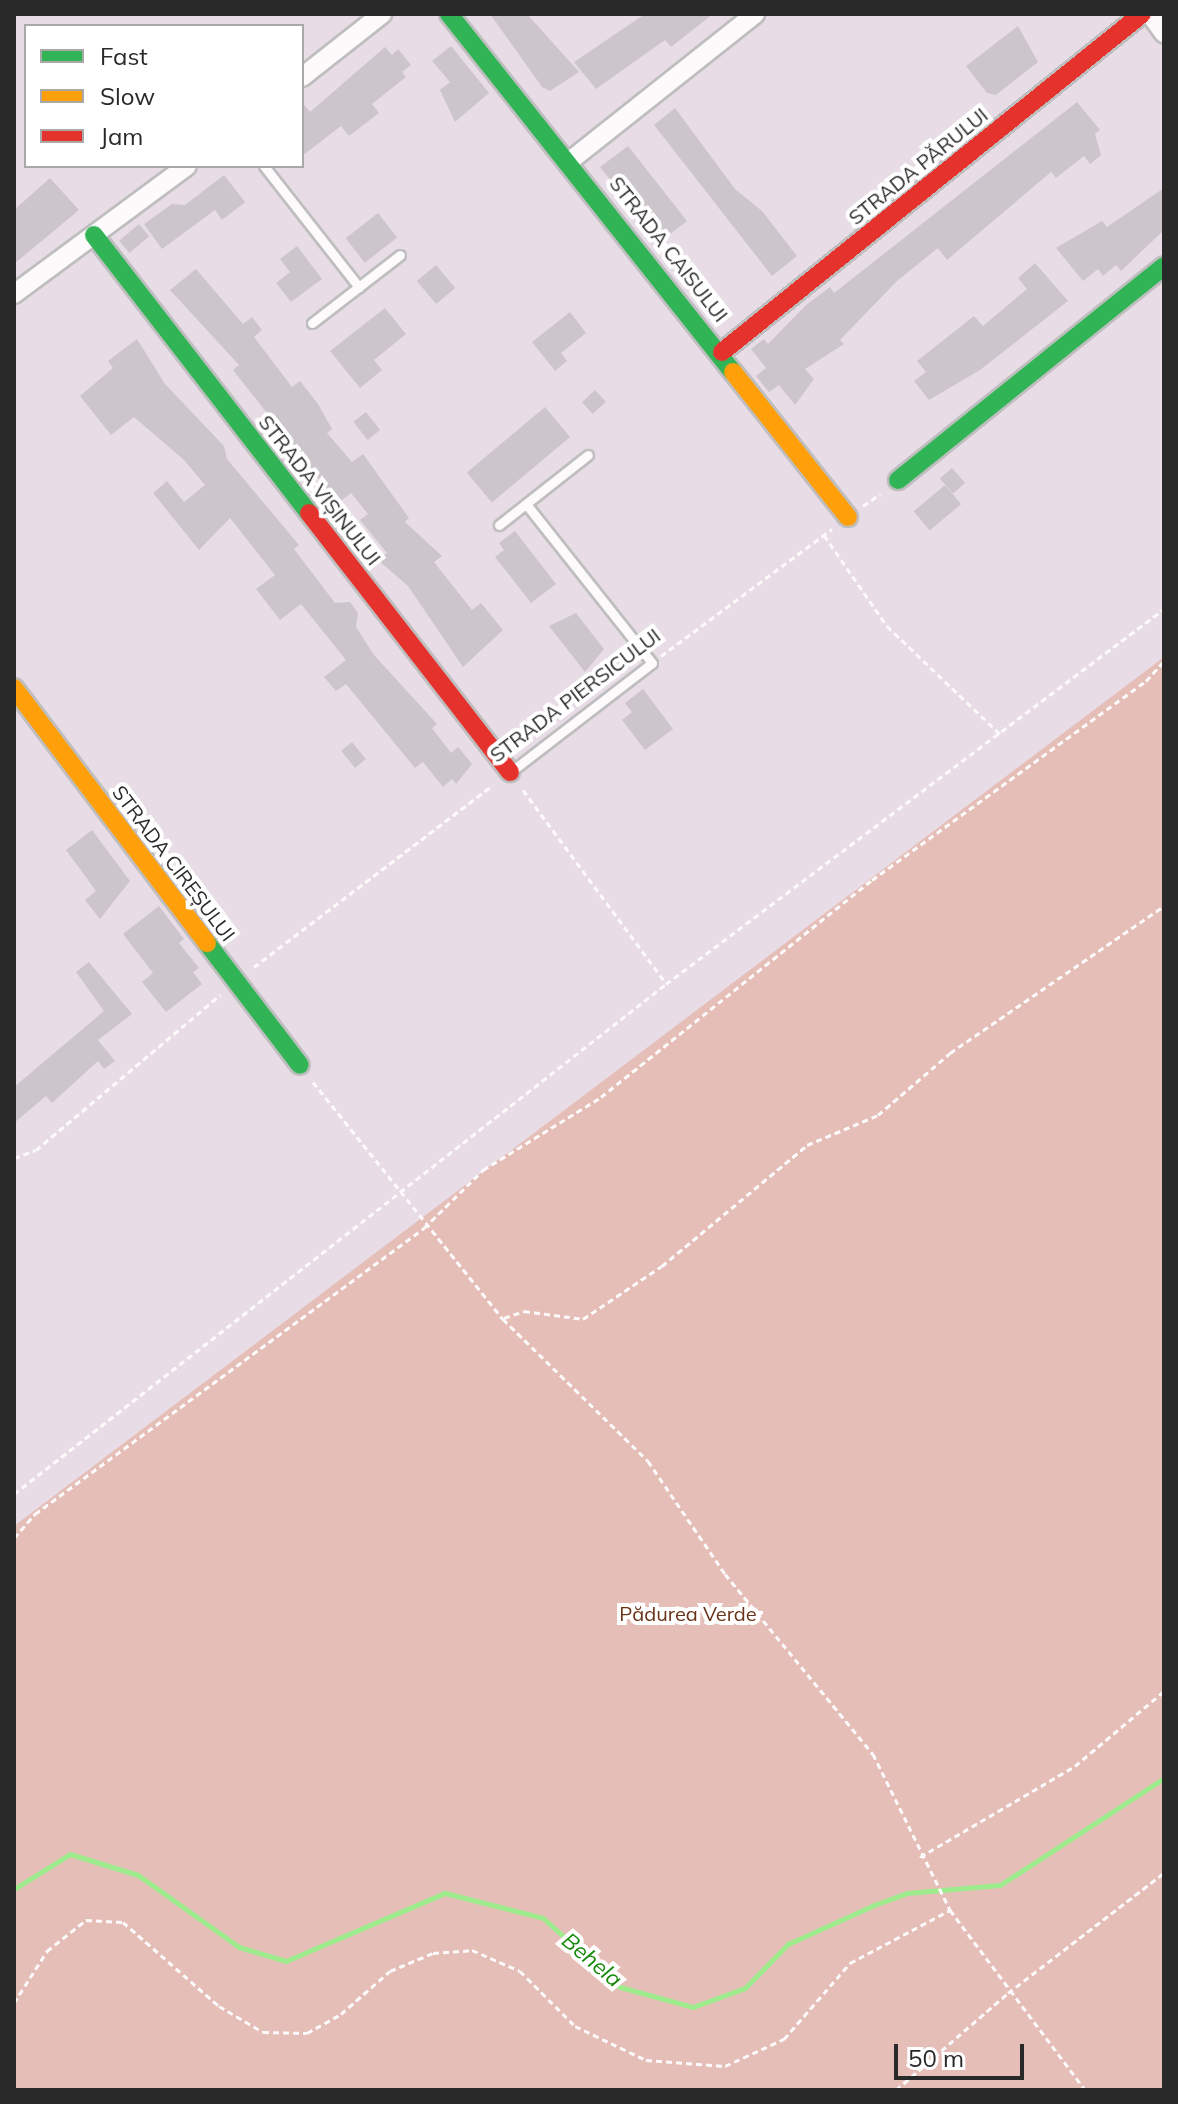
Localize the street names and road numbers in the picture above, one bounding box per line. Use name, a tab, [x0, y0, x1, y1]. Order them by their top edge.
street label: STRADA PĂRULUI	[844, 103, 992, 229]
street label: STRADA CAISULUI	[605, 172, 733, 326]
street label: STRADA VIȘINULUI	[254, 410, 386, 570]
street label: STRADA PIERSICULUI	[485, 623, 665, 767]
street label: STRADA CIREȘULUI	[108, 780, 240, 946]

